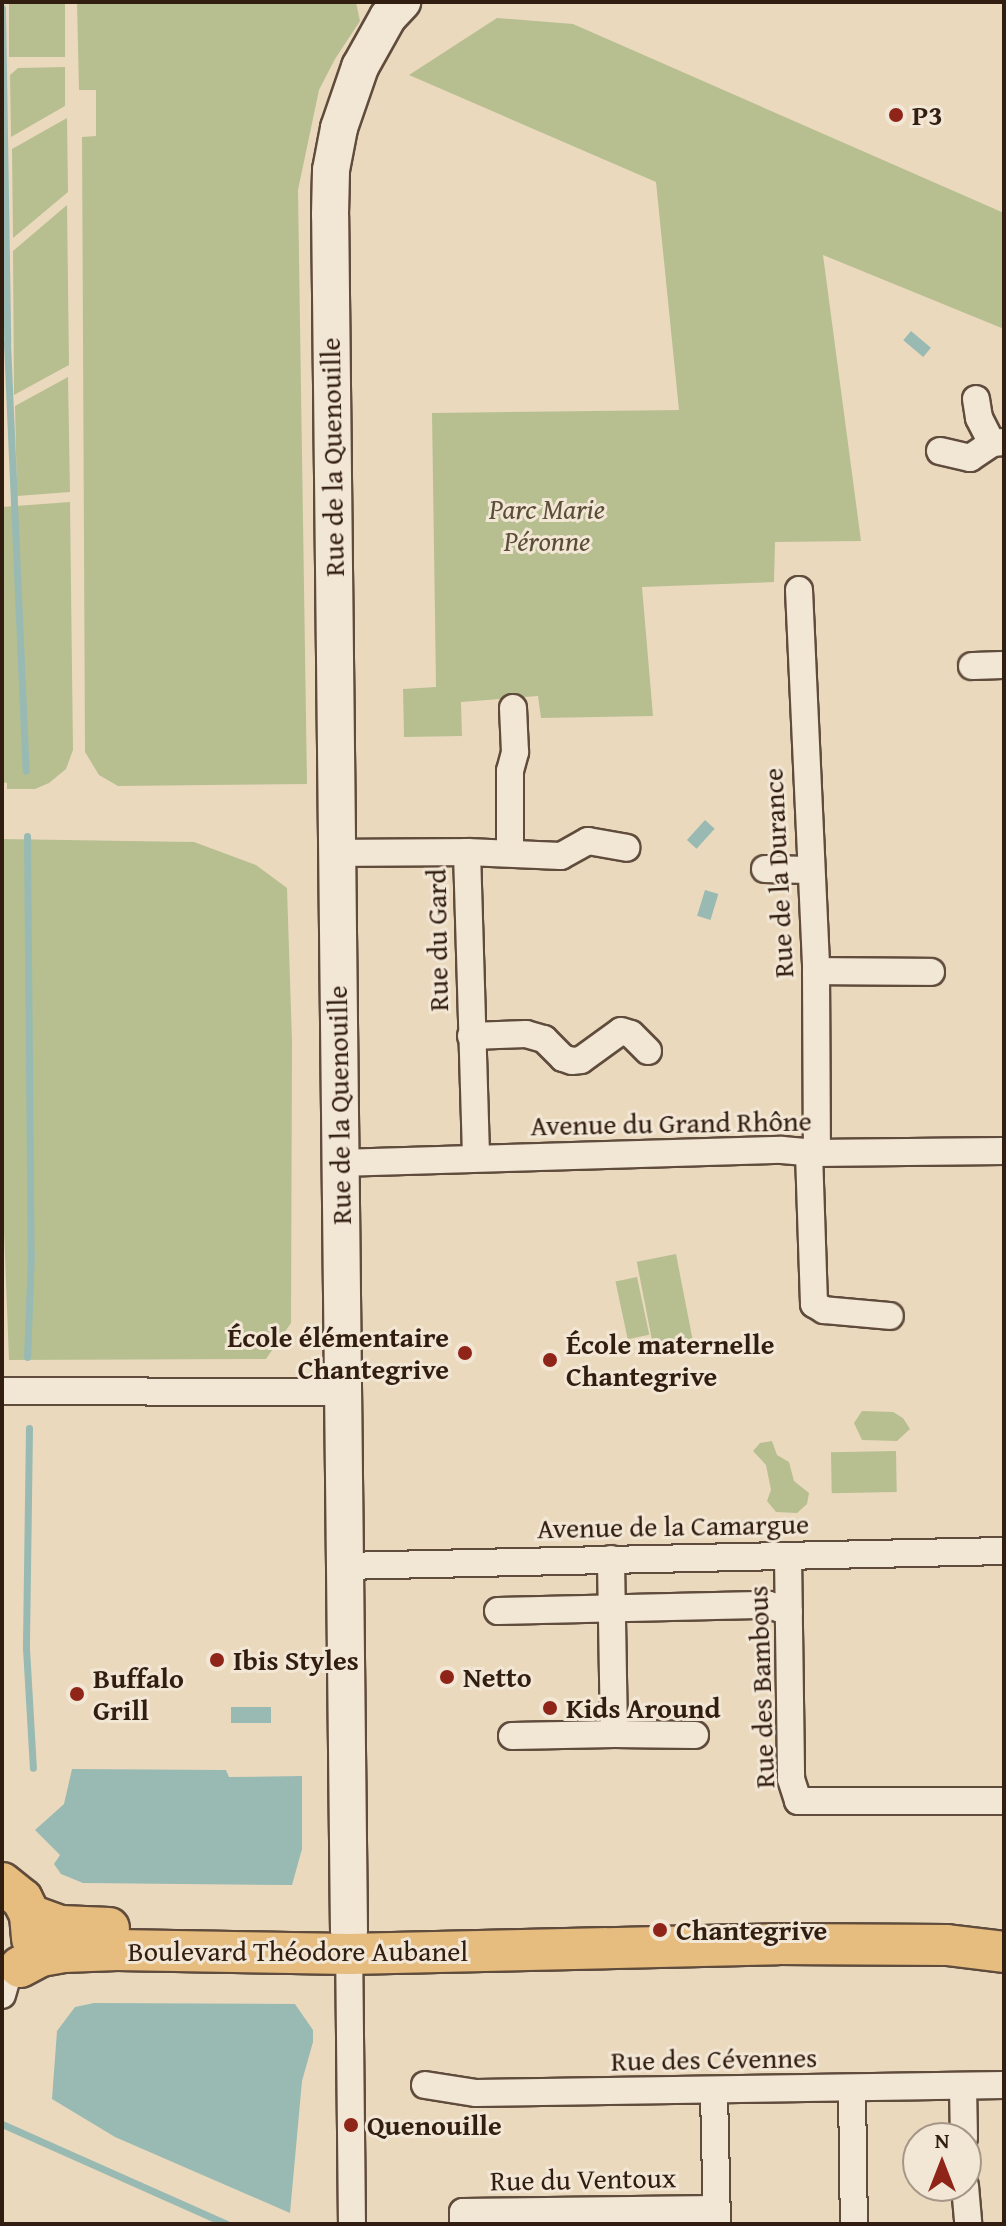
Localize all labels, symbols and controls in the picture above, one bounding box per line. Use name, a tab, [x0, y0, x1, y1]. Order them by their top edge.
place label: P3	[912, 98, 943, 132]
marker: P3	[887, 106, 905, 124]
street label: Rue de la Quenouille	[313, 337, 351, 577]
park label: Parc Marie Péronne	[489, 492, 605, 558]
street label: Rue de la Durance	[756, 767, 800, 979]
street label: Rue du Gard	[419, 868, 455, 1012]
street label: Rue de la Quenouille	[320, 985, 358, 1225]
street label: Avenue du Grand Rhône	[530, 1104, 812, 1142]
place label: École élémentaire Chantegrive	[227, 1320, 449, 1386]
place label: École maternelle Chantegrive	[566, 1327, 774, 1393]
marker: École élémentaire Chantegrive	[456, 1344, 474, 1362]
marker: École maternelle Chantegrive	[541, 1351, 559, 1369]
street label: Avenue de la Camargue	[537, 1507, 809, 1545]
street label: Rue des Bambous	[741, 1585, 781, 1789]
place label: Ibis Styles	[233, 1643, 359, 1677]
marker: Ibis Styles	[208, 1651, 226, 1669]
place label: Netto	[463, 1660, 532, 1694]
place label: Buffalo Grill	[93, 1661, 184, 1727]
marker: Netto	[438, 1668, 456, 1686]
marker: Buffalo Grill	[68, 1685, 86, 1703]
place label: Kids Around	[566, 1691, 721, 1725]
marker: Kids Around	[541, 1699, 559, 1717]
place label: Chantegrive	[676, 1913, 827, 1947]
marker: Chantegrive	[651, 1921, 669, 1939]
street label: Boulevard Théodore Aubanel	[128, 1934, 468, 1968]
street label: Rue des Cévennes	[611, 2040, 817, 2078]
place label: Quenouille	[367, 2108, 502, 2142]
marker: Quenouille	[342, 2116, 360, 2134]
north arrow	[902, 2122, 982, 2202]
text: N	[935, 2124, 949, 2156]
street label: Rue du Ventoux	[490, 2161, 676, 2197]

